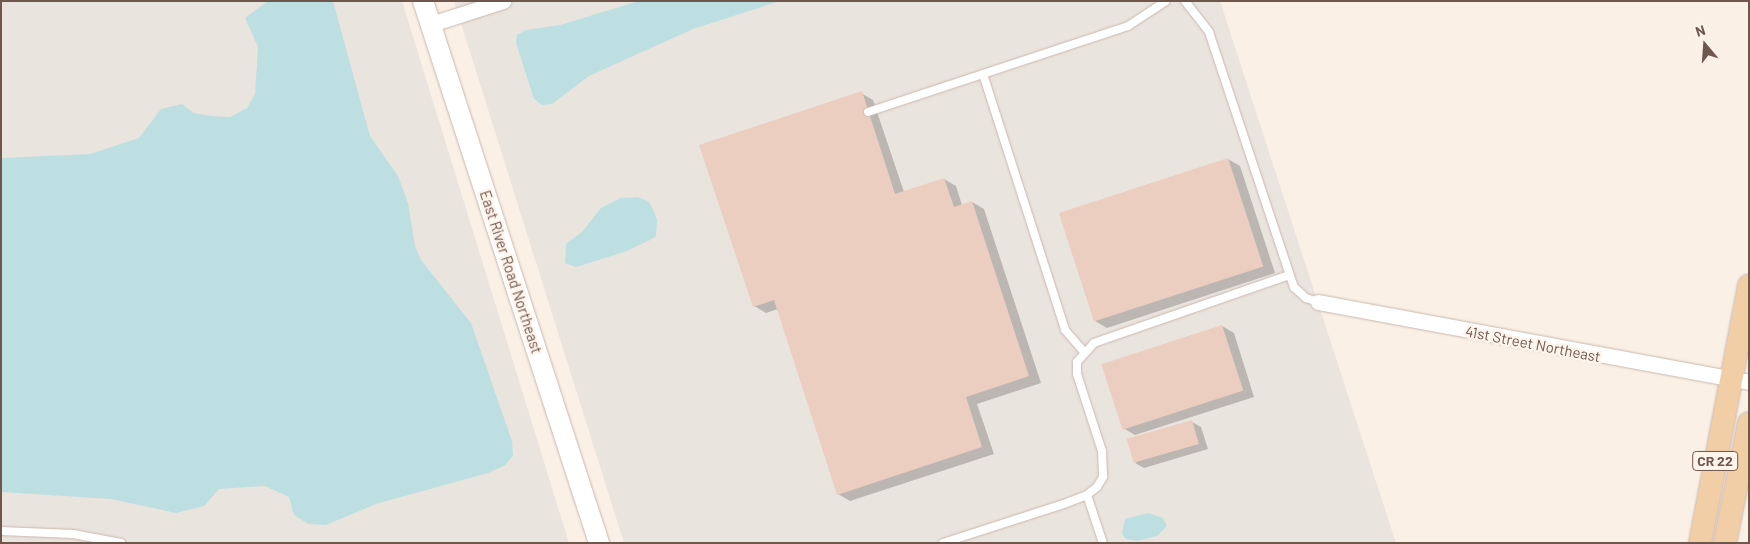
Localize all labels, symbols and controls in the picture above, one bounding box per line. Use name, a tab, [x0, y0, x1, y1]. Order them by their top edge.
north arrow	[1680, 20, 1730, 70]
text: N	[1693, 21, 1707, 40]
street label: East River Road Northeast	[476, 188, 546, 356]
street label: 41st Street Northeast	[1464, 322, 1602, 366]
road number: CR 22	[1691, 450, 1739, 472]

